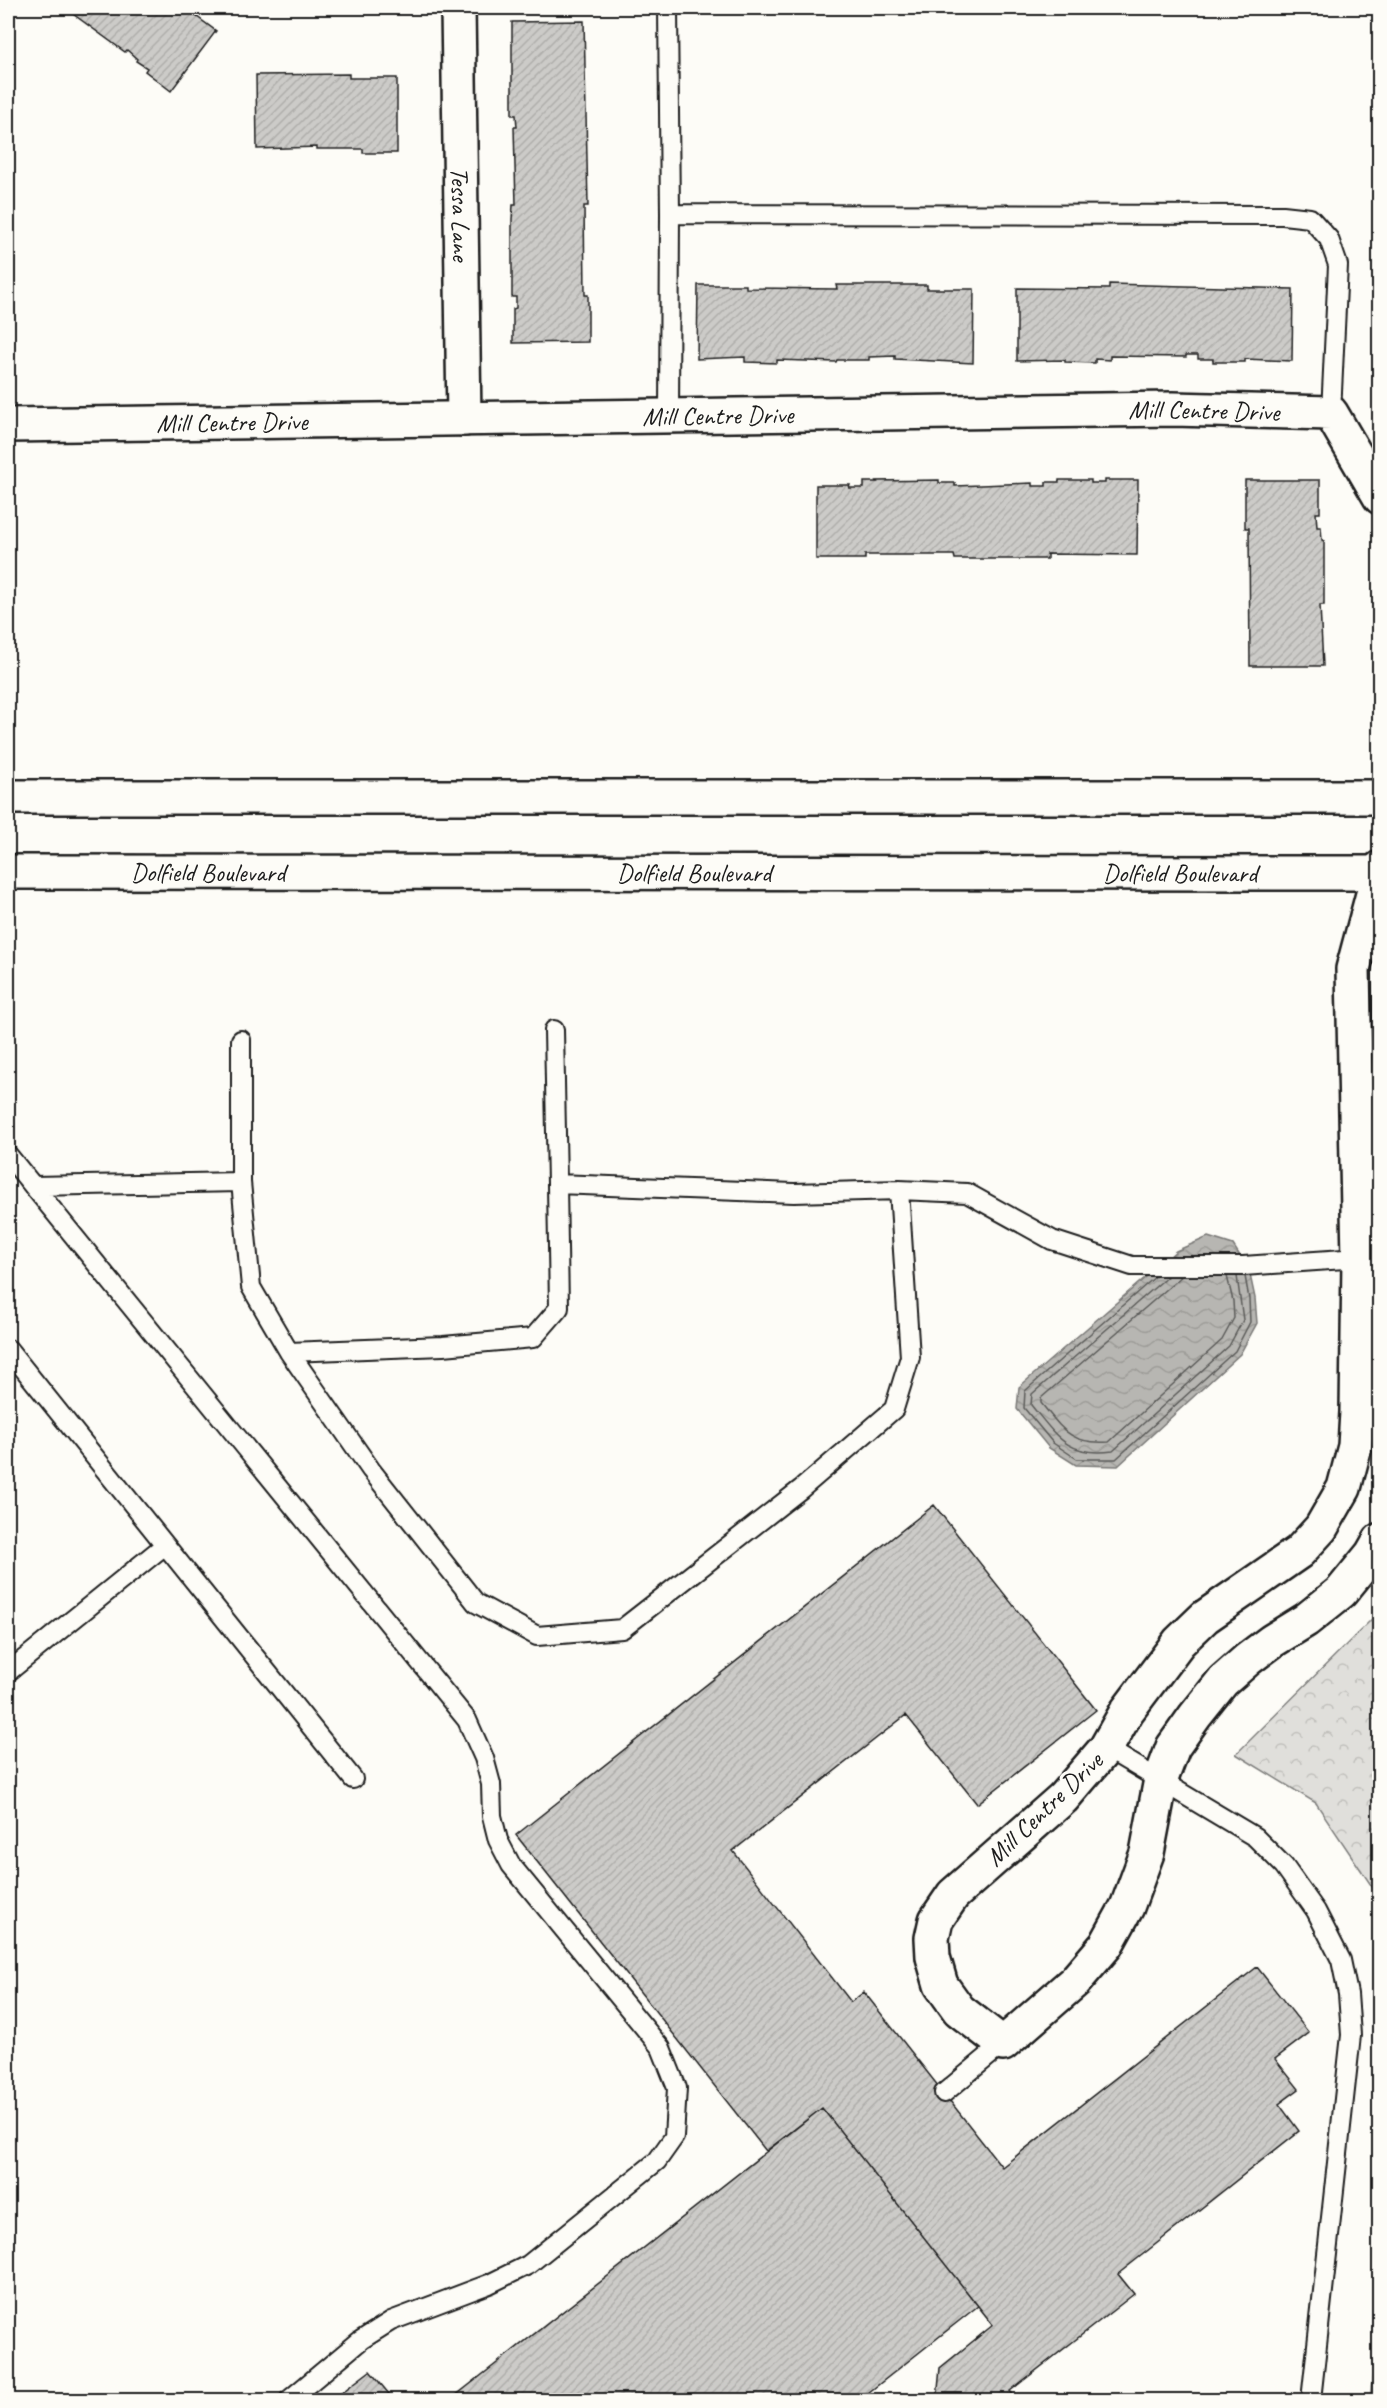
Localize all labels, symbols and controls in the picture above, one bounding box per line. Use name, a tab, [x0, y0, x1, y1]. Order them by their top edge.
street label: Tessa Lane	[444, 167, 478, 264]
street label: Mill Centre Drive	[1128, 392, 1281, 428]
street label: Mill Centre Drive	[642, 398, 795, 433]
street label: Mill Centre Drive	[156, 404, 309, 439]
street label: Dolfield Boulevard	[131, 856, 289, 889]
street label: Dolfield Boulevard	[617, 856, 775, 889]
street label: Dolfield Boulevard	[1103, 856, 1261, 889]
street label: Mill Centre Drive	[978, 1744, 1111, 1873]

